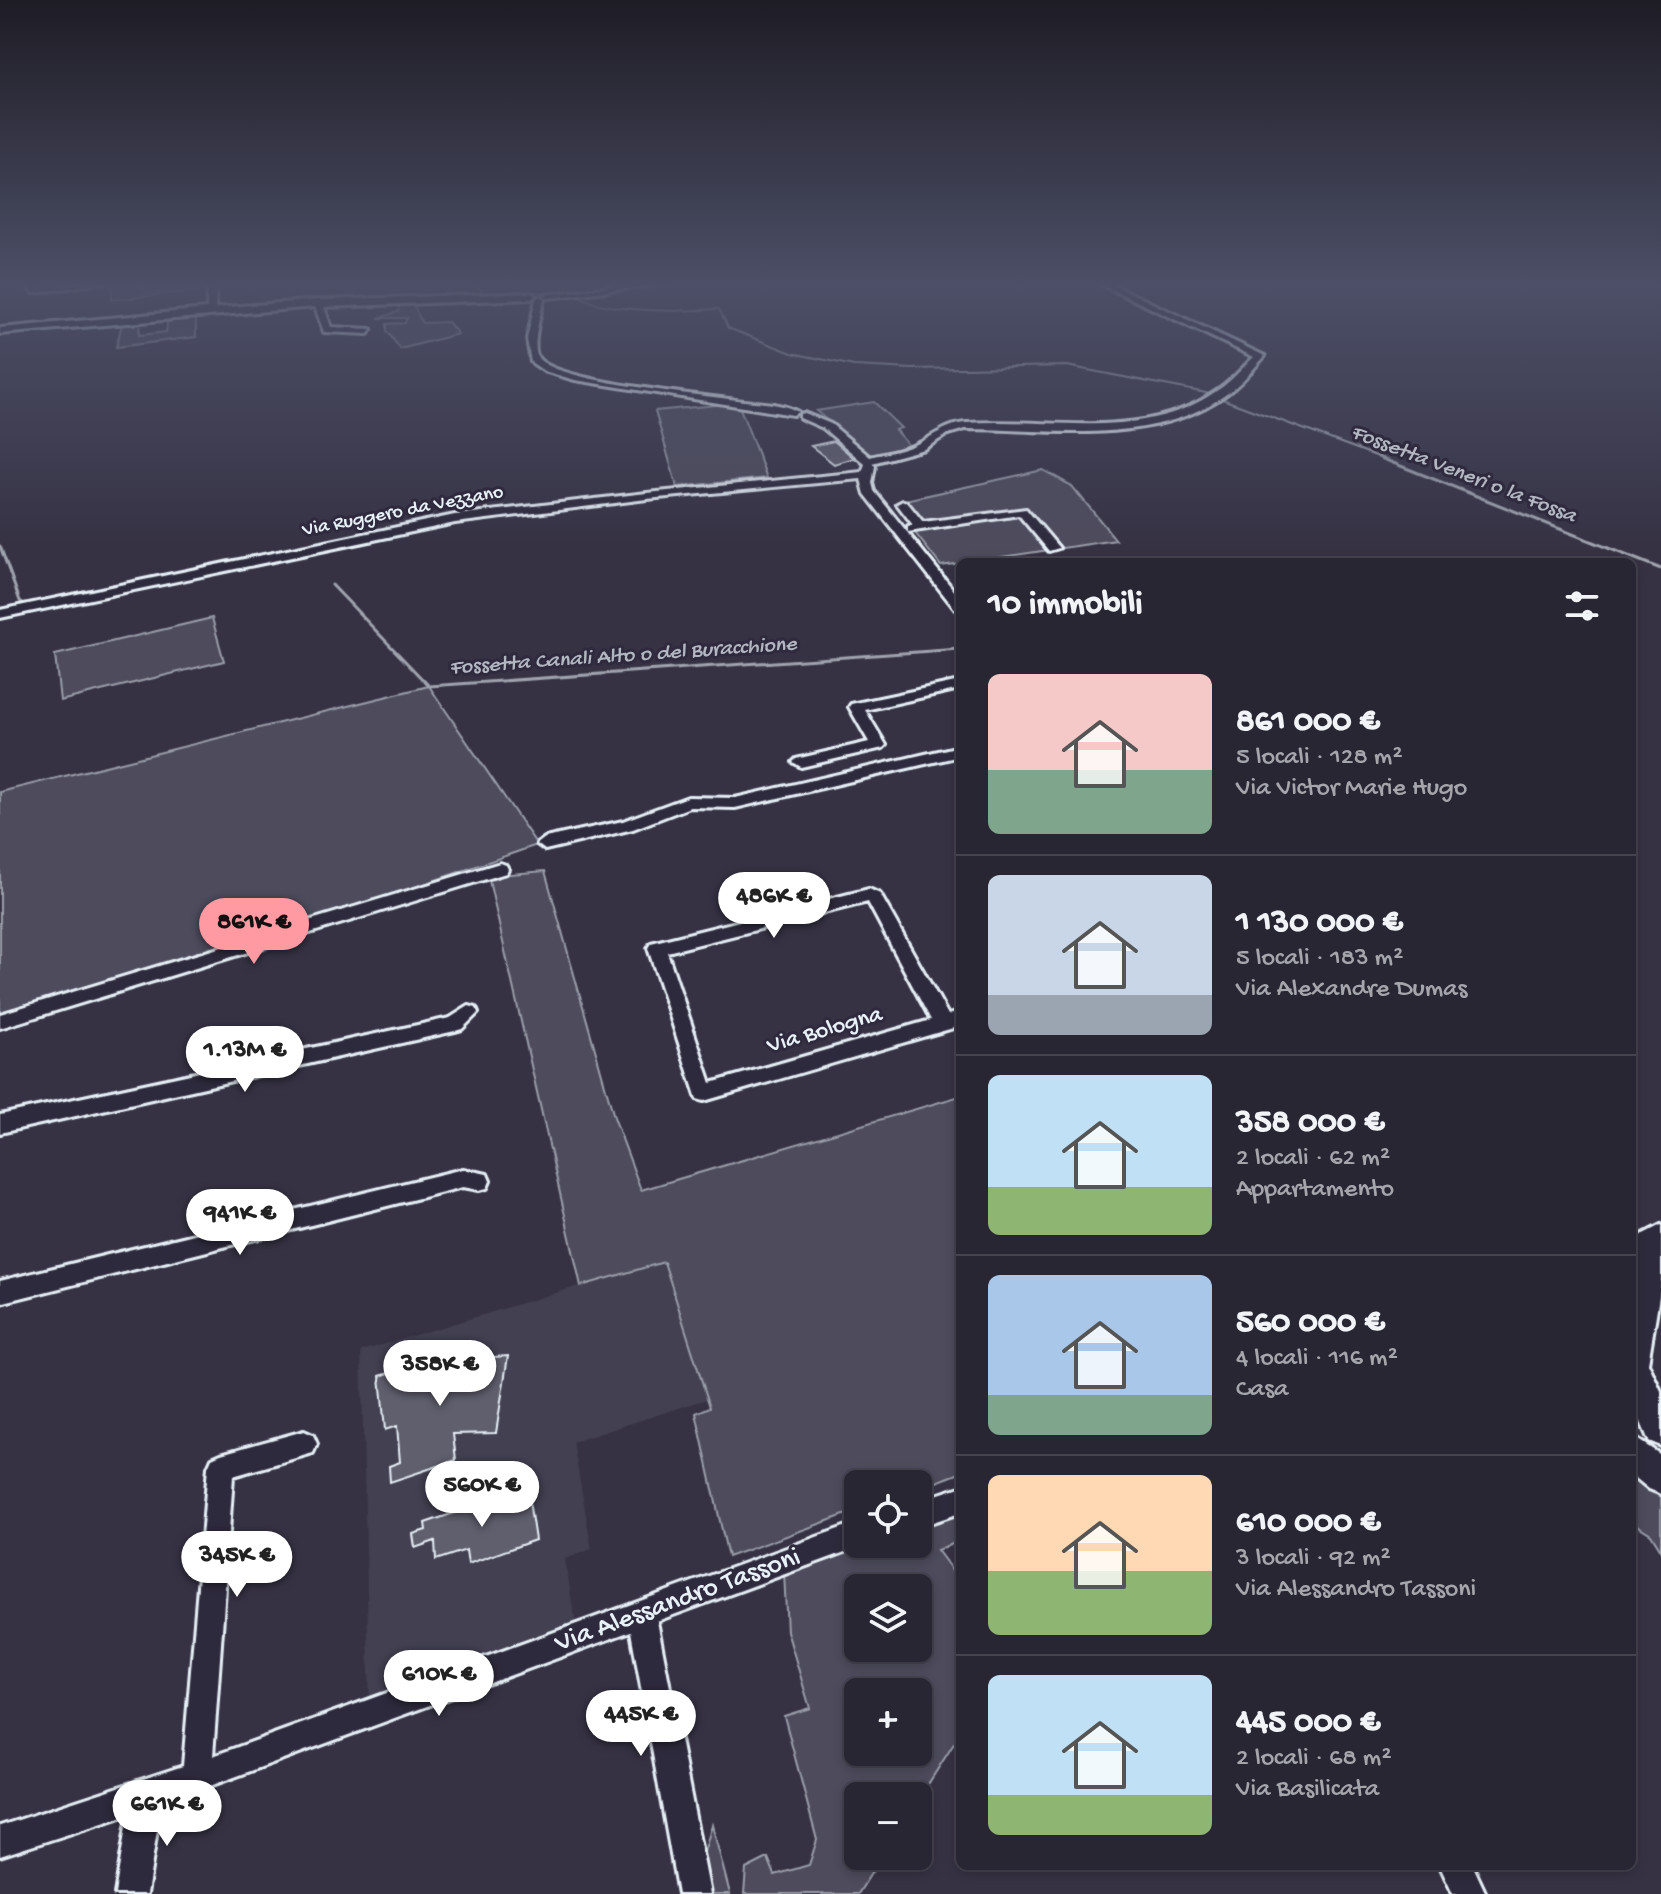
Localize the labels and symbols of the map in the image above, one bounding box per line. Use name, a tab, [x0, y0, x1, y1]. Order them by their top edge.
water label: Fossetta Veneri o la Fossa	[1347, 420, 1581, 531]
street label: Via Ruggero da Vezzano	[300, 481, 505, 543]
water label: Fossetta Canali Alto o del Buracchione	[449, 632, 799, 682]
pin: 486K €	[709, 872, 839, 940]
pin: 861K €	[189, 898, 319, 966]
street label: Via Bologna	[763, 1001, 887, 1062]
pin: 1.13M €	[171, 1026, 319, 1094]
pin: 941K €	[175, 1189, 305, 1257]
pin: 358K €	[375, 1340, 505, 1408]
pin: 560K €	[417, 1461, 547, 1529]
pin: 345K €	[172, 1531, 302, 1599]
street label: Via Alessandro Tassoni	[550, 1541, 805, 1661]
pin: 610K €	[374, 1650, 504, 1718]
pin: 445K €	[576, 1690, 706, 1758]
pin: 661K €	[102, 1780, 232, 1848]

